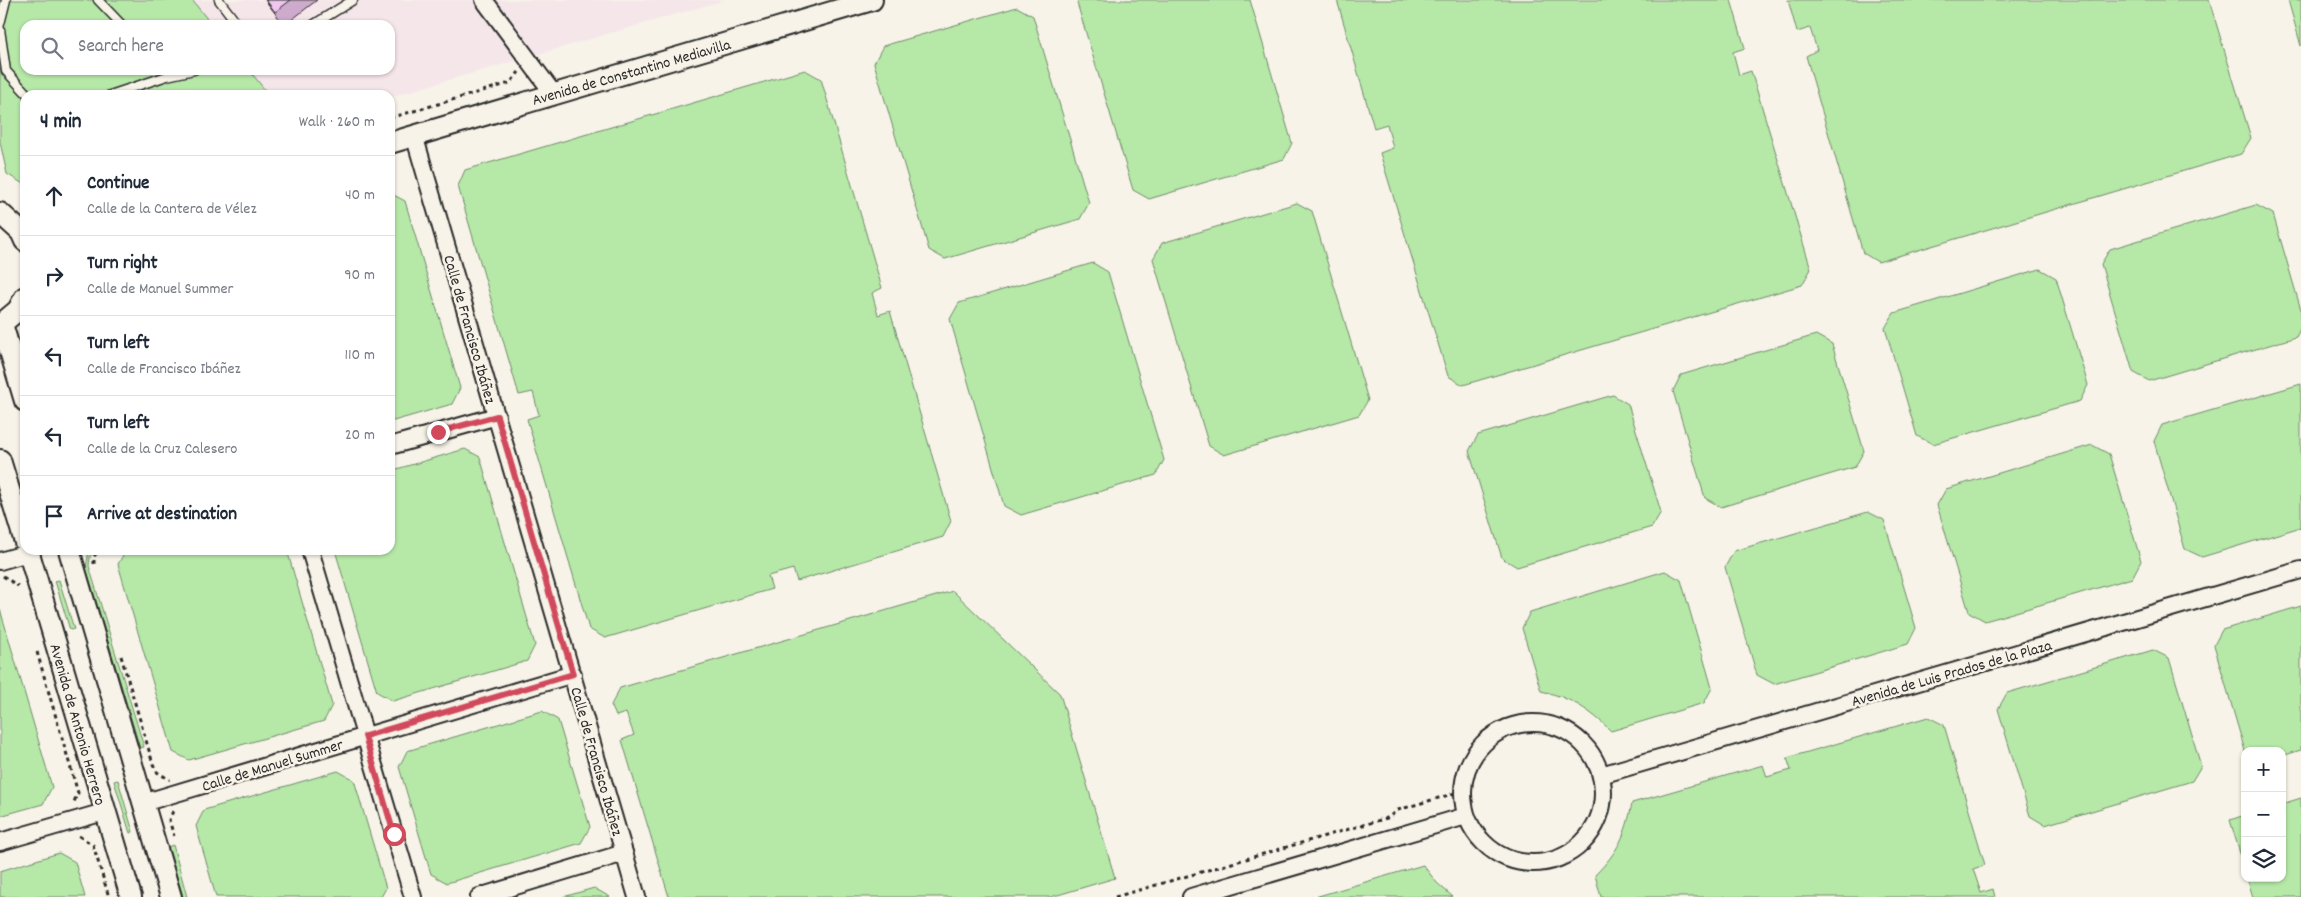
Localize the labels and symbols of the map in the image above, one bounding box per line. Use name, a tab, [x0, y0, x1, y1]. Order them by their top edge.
street label: Avenida de Constantino Mediavilla	[530, 34, 734, 113]
street label: Calle de Francisco Ibáñez	[436, 253, 501, 407]
route end	[427, 421, 450, 444]
street label: Avenida de Luis Prados de la Plaza	[1849, 635, 2055, 714]
street label: Avenida de Antonio Herrero	[43, 641, 111, 808]
street label: Calle de Francisco Ibáñez	[563, 685, 628, 839]
street label: Calle de Manuel Summer	[199, 734, 346, 799]
route start	[383, 823, 406, 846]

